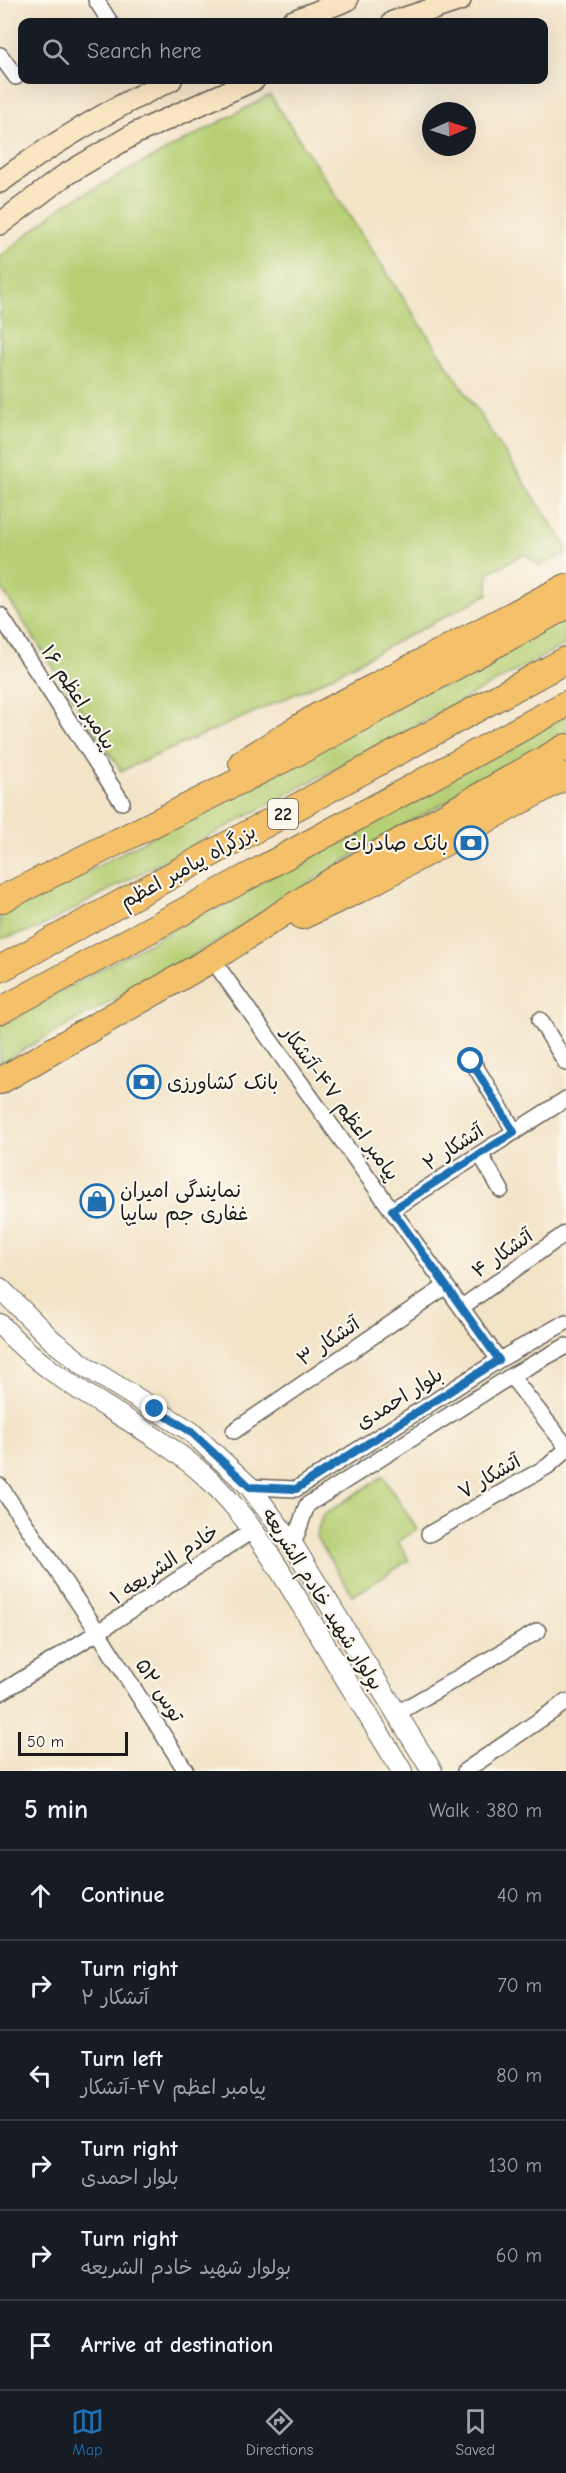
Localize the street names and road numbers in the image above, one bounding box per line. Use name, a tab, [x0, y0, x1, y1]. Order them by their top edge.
street label: پیامبر اعظم ۱۶	[34, 641, 121, 755]
road number: 22	[268, 799, 298, 829]
street label: بزرگراه پیامبر اعظم	[116, 820, 262, 916]
street label: پیامبر اعظم ۴۷-آتشکار	[273, 1020, 404, 1187]
street label: آتشکار ۲	[419, 1119, 489, 1176]
street label: آتشکار ۴	[467, 1224, 538, 1283]
street label: آتشکار ۳	[293, 1312, 365, 1371]
street label: بلوار احمدی	[352, 1363, 447, 1434]
street label: آتشکار ۷	[454, 1449, 525, 1503]
street label: بولوار شهید خادم الشریعه	[254, 1504, 388, 1697]
street label: خادم الشریعه ۱	[106, 1520, 225, 1612]
street label: توس ۵۲	[131, 1654, 189, 1727]

